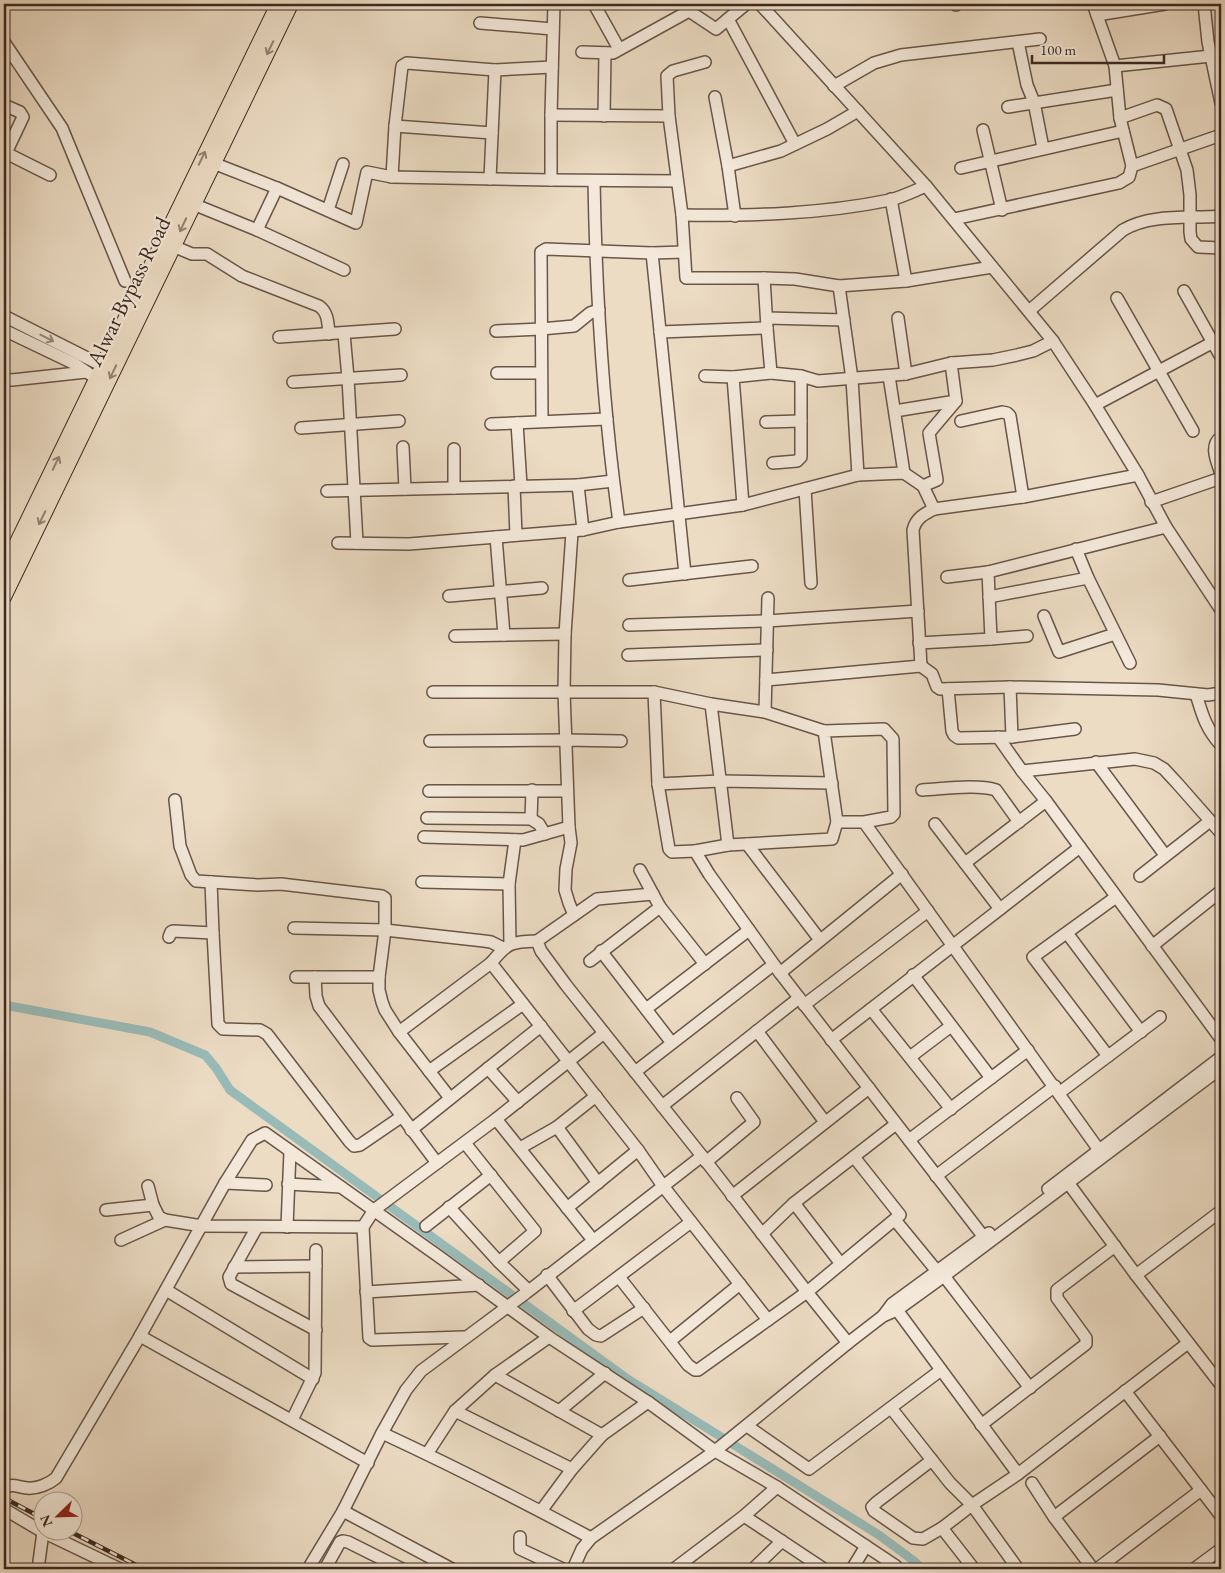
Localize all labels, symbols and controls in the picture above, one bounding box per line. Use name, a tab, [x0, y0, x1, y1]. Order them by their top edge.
scale bar	[1032, 32, 1165, 64]
one-way arrow	[264, 40, 274, 55]
text: 100 m	[1040, 40, 1077, 59]
one-way arrow	[197, 151, 207, 166]
street label: Alwar Bypass Road	[79, 211, 178, 372]
one-way arrow	[178, 217, 187, 232]
one-way arrow	[39, 334, 54, 343]
one-way arrow	[108, 364, 117, 379]
one-way arrow	[51, 455, 61, 470]
one-way arrow	[37, 510, 46, 525]
north arrow	[32, 1490, 82, 1540]
text: N	[35, 1512, 57, 1530]

